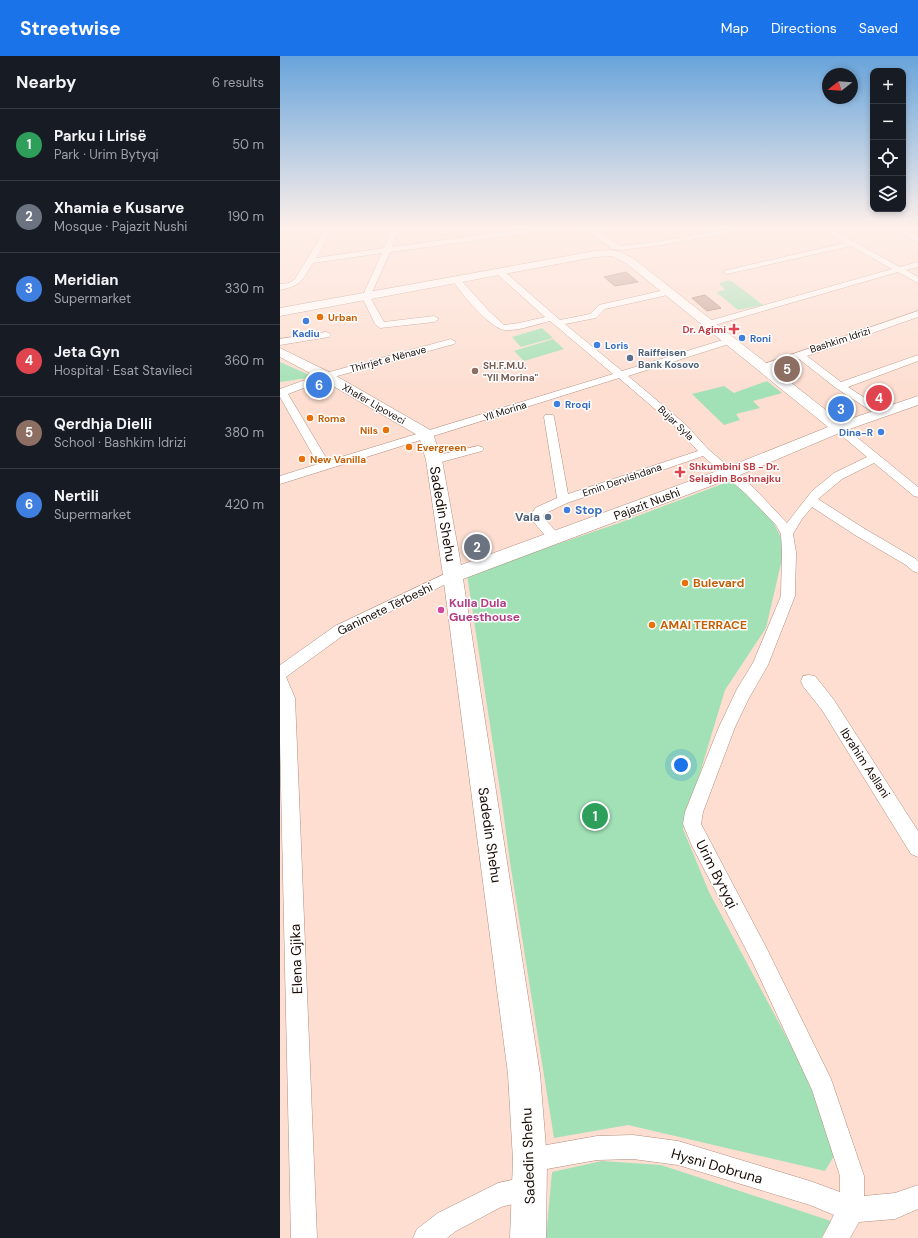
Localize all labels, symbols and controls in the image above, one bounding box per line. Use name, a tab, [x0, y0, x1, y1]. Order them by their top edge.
text: Streetwise	[20, 16, 121, 41]
text: Map	[721, 19, 749, 37]
text: Directions	[771, 19, 837, 37]
text: Saved	[859, 19, 898, 37]
north arrow	[822, 68, 858, 104]
map controls	[870, 68, 906, 212]
button: +	[870, 68, 906, 104]
text: Nearby	[16, 71, 76, 93]
text: 6 results	[212, 74, 264, 91]
button: −	[870, 104, 906, 140]
text: Parku i Lirisë	[54, 126, 146, 146]
text: 1	[27, 136, 31, 153]
text: 50 m	[232, 136, 264, 153]
button: locate	[870, 140, 906, 176]
text: Park · Urim Bytyqi	[54, 146, 159, 163]
button: layers	[870, 176, 906, 212]
text: Xhamia e Kusarve	[54, 198, 184, 218]
text: 2	[25, 208, 33, 225]
text: 190 m	[228, 208, 264, 225]
text: Mosque · Pajazit Nushi	[54, 218, 187, 235]
text: Meridian	[54, 270, 119, 290]
text: 3	[25, 280, 33, 297]
text: 330 m	[225, 280, 264, 297]
text: Supermarket	[54, 290, 131, 307]
place label: Urban	[328, 311, 358, 324]
marker: Urban	[315, 312, 325, 322]
marker: Kadiu	[301, 316, 311, 326]
place label: Dr. Agimi	[682, 323, 726, 336]
marker: Dr. Agimi	[729, 324, 739, 334]
street label: Bashkim Idrizi	[808, 324, 872, 356]
place label: Kadiu	[292, 327, 320, 340]
place label: Roni	[750, 332, 771, 345]
marker: Roni	[737, 333, 747, 343]
place label: Loris	[605, 339, 629, 352]
marker: Loris	[592, 340, 602, 350]
text: Jeta Gyn	[54, 342, 120, 362]
street label: Thirrjet e Nënave	[348, 343, 428, 375]
place label: Raiffeisen Bank Kosovo	[638, 346, 699, 371]
text: 4	[25, 352, 33, 369]
text: 360 m	[224, 352, 264, 369]
marker: Raiffeisen Bank Kosovo	[625, 353, 635, 363]
pin: 5	[774, 354, 800, 384]
place label: SH.F.M.U. "Yll Morina"	[483, 359, 539, 384]
text: Hospital · Esat Stavileci	[54, 362, 193, 379]
marker: SH.F.M.U. "Yll Morina"	[470, 366, 480, 376]
pin: 6	[306, 370, 332, 400]
street label: Xhafer Lipoveci	[340, 381, 408, 427]
pin: 4	[866, 383, 892, 413]
pin: 3	[828, 394, 854, 424]
street label: Yll Morina	[482, 398, 528, 424]
place label: Rroqi	[565, 398, 591, 411]
marker: Rroqi	[552, 399, 562, 409]
street label: Bujar Syla	[655, 403, 697, 443]
place label: Roma	[318, 412, 346, 425]
marker: Roma	[305, 413, 315, 423]
text: Qerdhja Dielli	[54, 414, 152, 434]
text: 5	[25, 424, 33, 441]
text: 380 m	[224, 424, 264, 441]
place label: Nils	[360, 424, 378, 437]
marker: Nils	[381, 425, 391, 435]
place label: Dina-R	[839, 426, 873, 439]
marker: Dina-R	[876, 427, 886, 437]
text: School · Bashkim Idrizi	[54, 434, 186, 451]
place label: Evergreen	[417, 441, 466, 454]
marker: Evergreen	[404, 442, 414, 452]
place label: New Vanilla	[310, 453, 366, 466]
marker: New Vanilla	[297, 454, 307, 464]
street label: Emin Dervishdana	[581, 460, 663, 500]
place label: Shkumbini SB - Dr. Selajdin Boshnajku	[689, 460, 781, 485]
street label: Sadedin Shehu	[426, 465, 460, 563]
marker: Shkumbini SB - Dr. Selajdin Boshnajku	[674, 466, 686, 478]
street label: Pajazit Nushi	[612, 484, 683, 524]
text: Nertili	[54, 486, 99, 506]
text: 6	[25, 496, 33, 513]
text: 420 m	[225, 496, 264, 513]
place label: Stop	[575, 502, 603, 518]
marker: Stop	[562, 505, 572, 515]
text: Supermarket	[54, 506, 131, 523]
place label: Vala	[515, 509, 540, 525]
marker: Vala	[543, 512, 553, 522]
pin: 2	[464, 532, 490, 562]
place label: Bulevard	[693, 575, 744, 591]
marker: Bulevard	[680, 578, 690, 588]
street label: Ganimete Tërbeshi	[335, 579, 435, 639]
place label: Kulla Dula Guesthouse	[449, 595, 520, 625]
marker: Kulla Dula Guesthouse	[436, 605, 446, 615]
place label: AMAI TERRACE	[660, 617, 747, 633]
marker: AMAI TERRACE	[647, 620, 657, 630]
street label: Ibrahim Asllani	[836, 725, 894, 801]
your location	[671, 755, 691, 775]
street label: Sadedin Shehu	[474, 786, 506, 884]
pin: 1	[582, 801, 608, 831]
street label: Urim Bytyqi	[692, 837, 742, 911]
street label: Elena Gjika	[286, 924, 306, 994]
street label: Sadedin Shehu	[517, 1107, 539, 1205]
street label: Hysni Dobruna	[669, 1144, 765, 1188]

